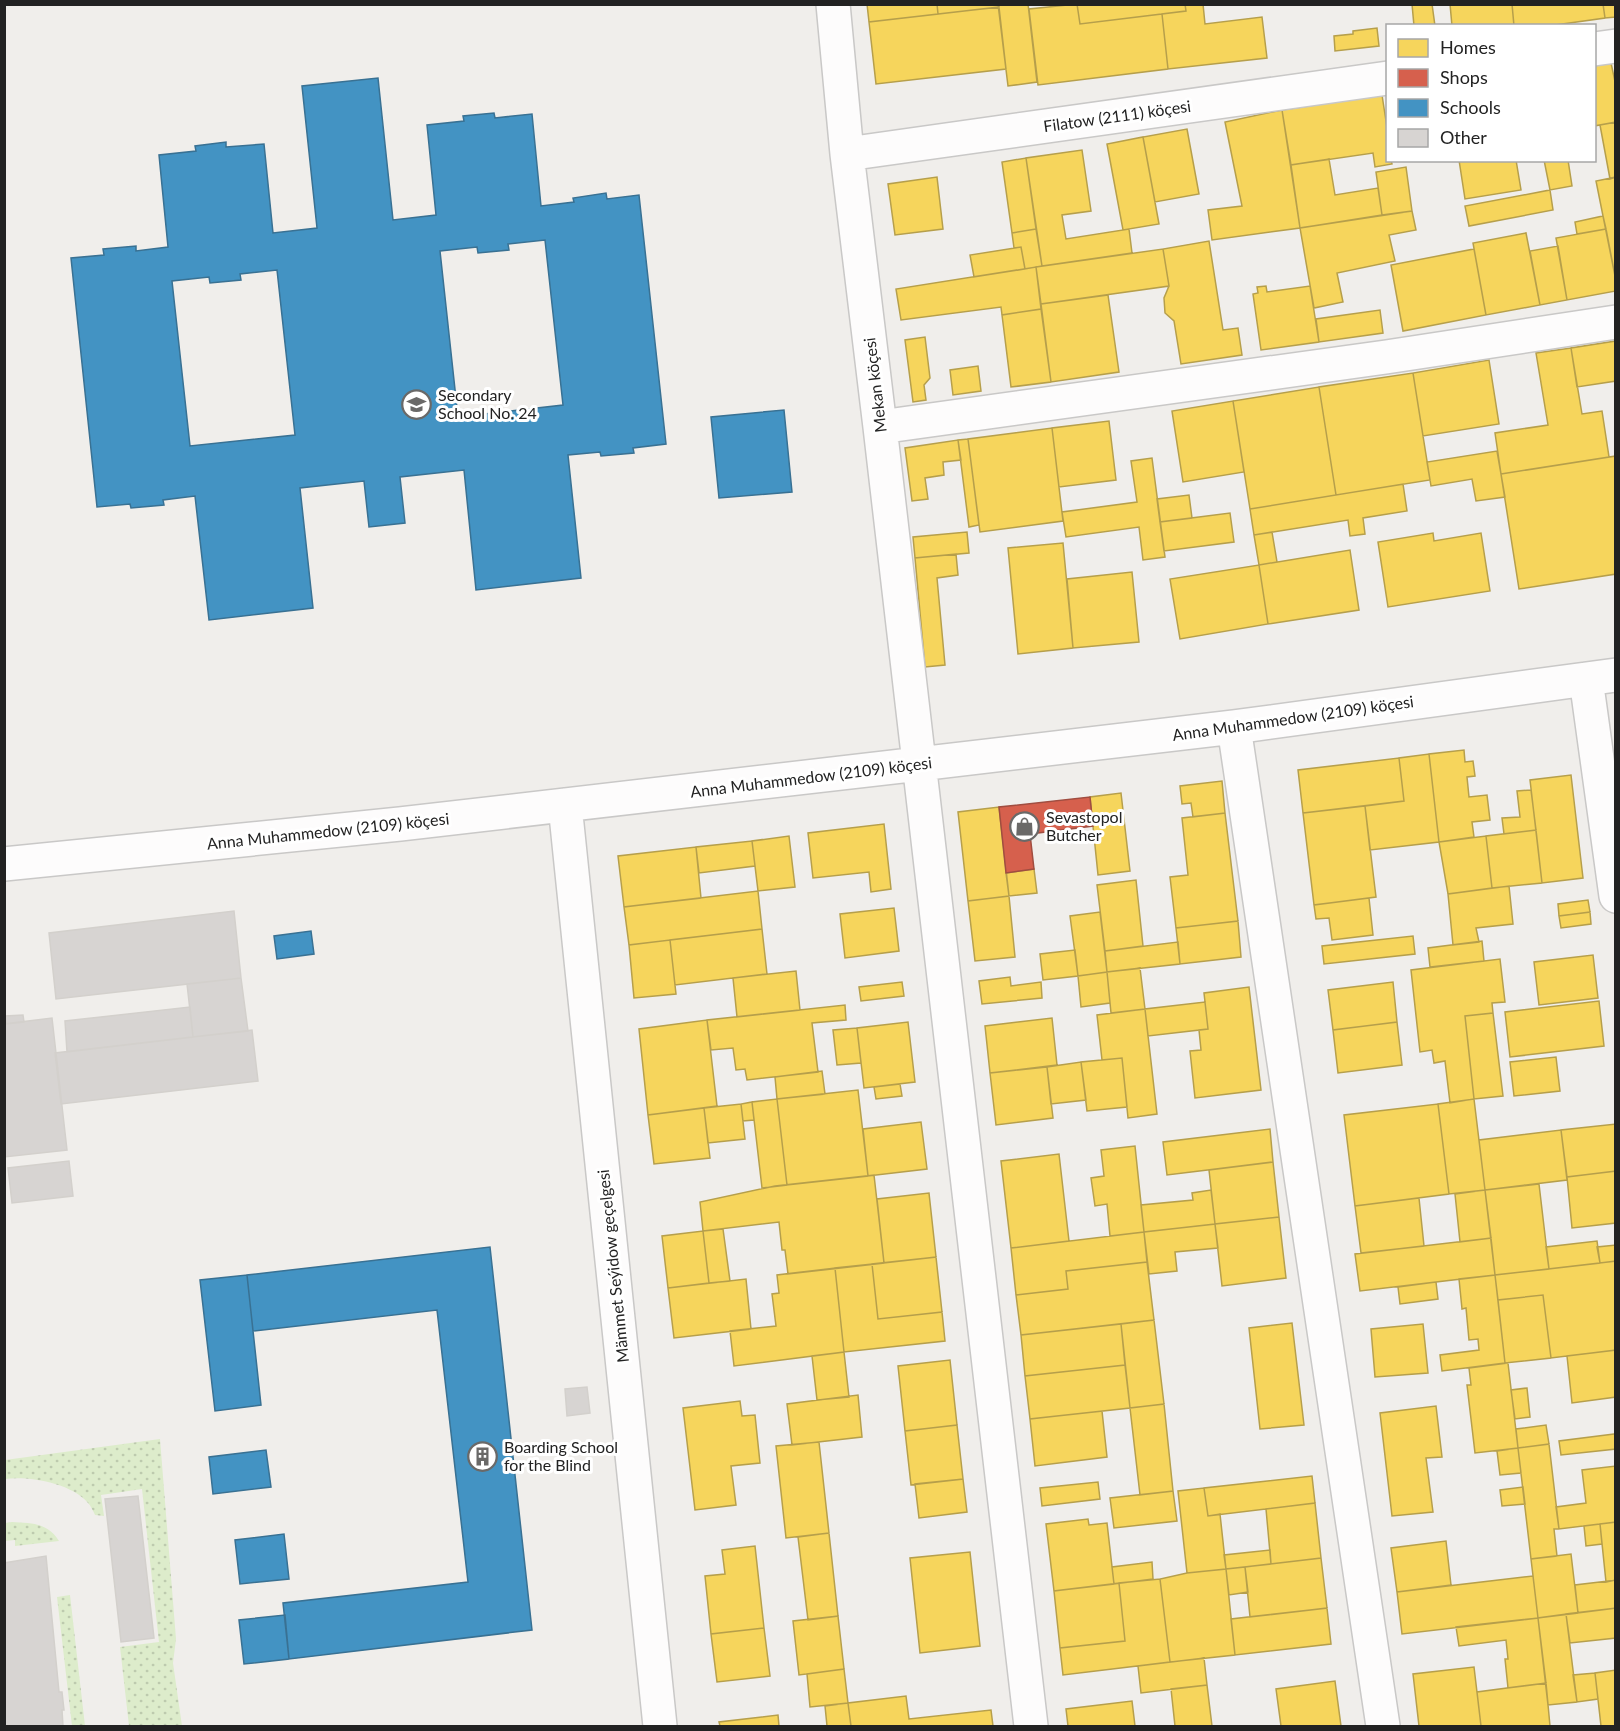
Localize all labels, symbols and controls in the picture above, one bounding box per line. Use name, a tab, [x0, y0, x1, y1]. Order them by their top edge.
legend	[1386, 24, 1596, 162]
text: Homes	[1440, 36, 1496, 58]
text: Shops	[1440, 66, 1488, 88]
street label: Filatow (2111) köçesi	[1042, 96, 1192, 135]
text: Schools	[1440, 96, 1501, 118]
text: Other	[1440, 126, 1487, 148]
street label: Mekan köçesi	[859, 336, 890, 434]
place label: Secondary School No. 24	[438, 385, 537, 422]
school or university icon: Secondary School No. 24	[401, 388, 433, 420]
street label: Anna Muhammedow (2109) köçesi	[1171, 691, 1415, 744]
street label: Anna Muhammedow (2109) köçesi	[689, 752, 933, 801]
place label: Sevastopol Butcher	[1046, 807, 1122, 844]
street label: Anna Muhammedow (2109) köçesi	[206, 808, 450, 853]
shop icon: Sevastopol Butcher	[1009, 810, 1041, 842]
street label: Mämmet Seýidow geçelgesi	[593, 1169, 632, 1364]
place label: Boarding School for the Blind	[504, 1437, 618, 1474]
building icon: Boarding School for the Blind	[467, 1440, 499, 1472]

